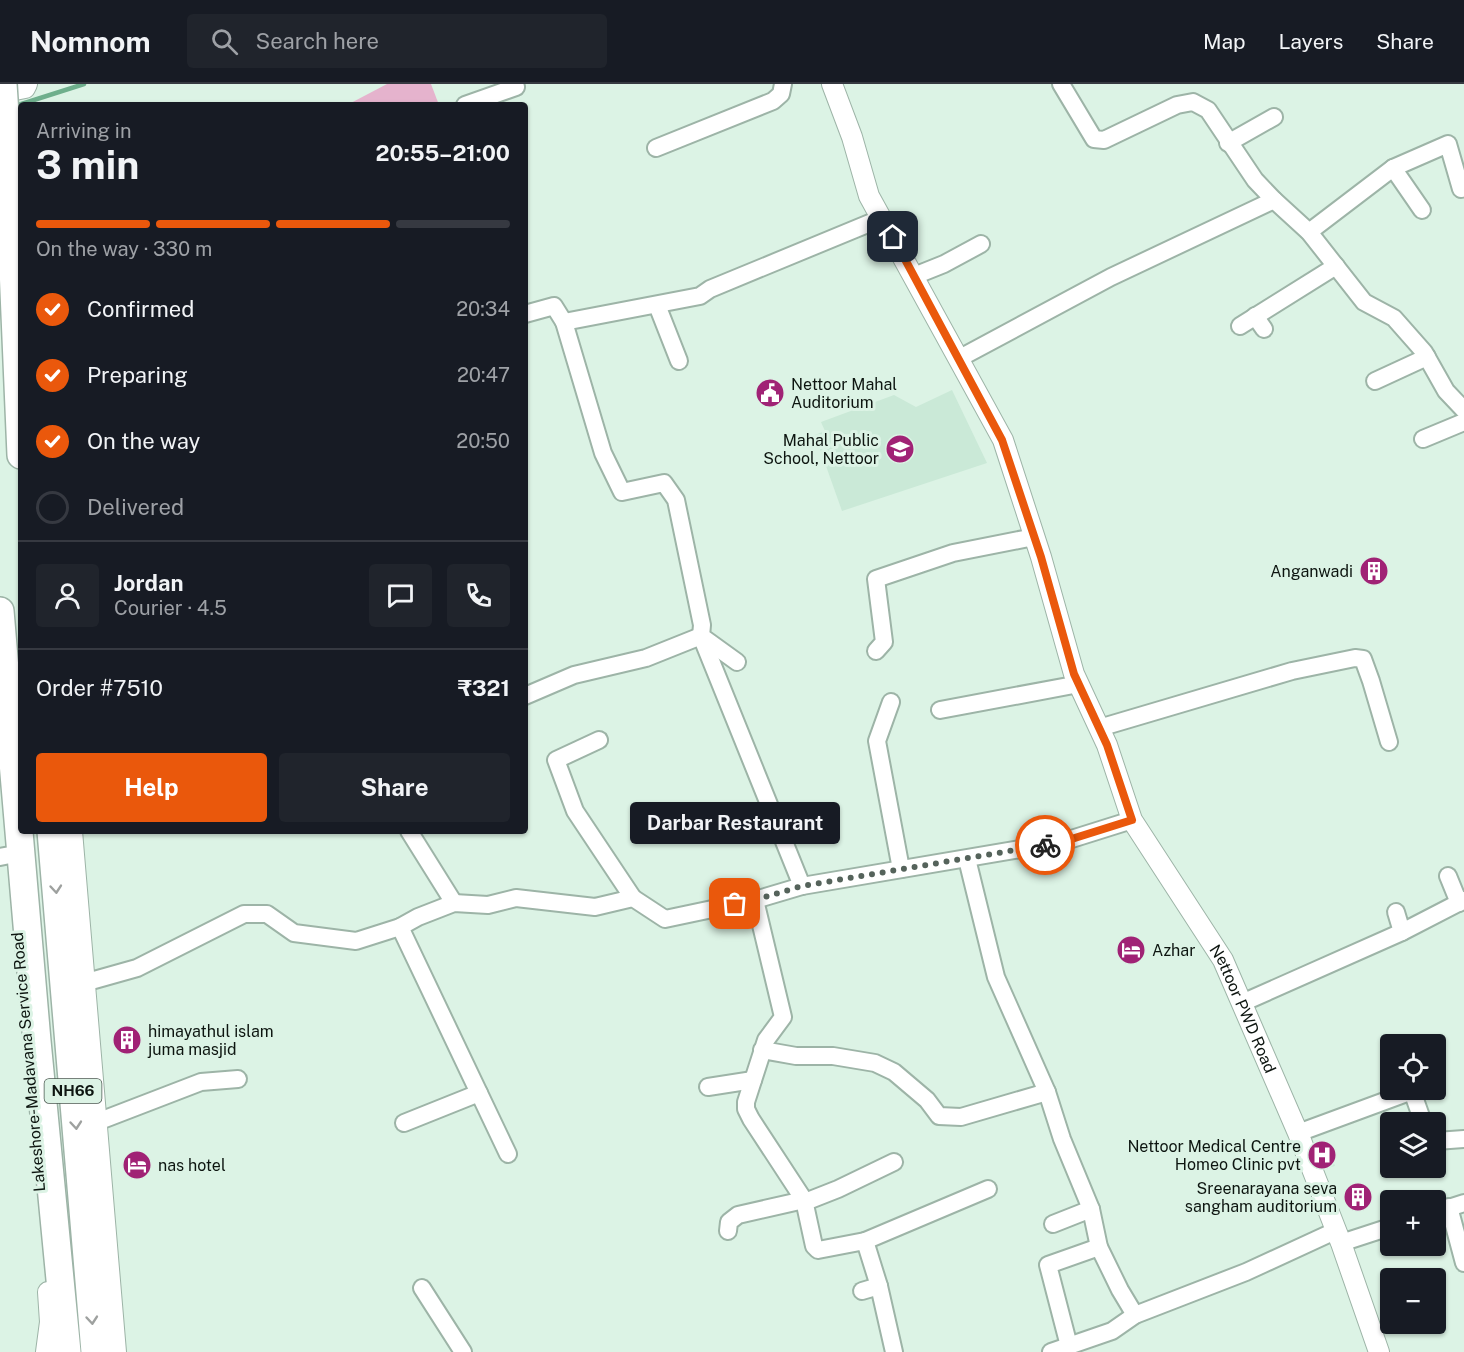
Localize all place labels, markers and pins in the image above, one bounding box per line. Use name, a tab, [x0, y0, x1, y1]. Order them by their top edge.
pin	[867, 211, 918, 262]
place label: Nettoor Mahal Auditorium	[791, 375, 897, 412]
public building icon: Nettoor Mahal Auditorium	[754, 377, 786, 409]
place label: Mahal Public School, Nettoor	[763, 431, 879, 468]
school or university icon: Mahal Public School, Nettoor	[884, 433, 916, 465]
building icon: Anganwadi	[1358, 555, 1390, 587]
place label: Anganwadi	[1270, 562, 1353, 581]
callout: Darbar Restaurant	[630, 802, 840, 844]
pin	[709, 878, 760, 929]
hotel icon: Azhar	[1115, 934, 1147, 966]
place label: Azhar	[1152, 941, 1195, 960]
place label: himayathul islam juma masjid	[147, 1022, 274, 1059]
building icon: himayathul islam juma masjid	[111, 1024, 143, 1056]
place label: Nettoor Medical Centre Homeo Clinic pvt	[1127, 1137, 1301, 1174]
hospital icon: Nettoor Medical Centre Homeo Clinic pvt	[1306, 1139, 1338, 1171]
hotel icon: nas hotel	[121, 1149, 153, 1181]
place label: nas hotel	[158, 1156, 226, 1175]
place label: Sreenarayana seva sangham auditorium	[1185, 1179, 1337, 1216]
building icon: Sreenarayana seva sangham auditorium	[1342, 1181, 1374, 1213]

